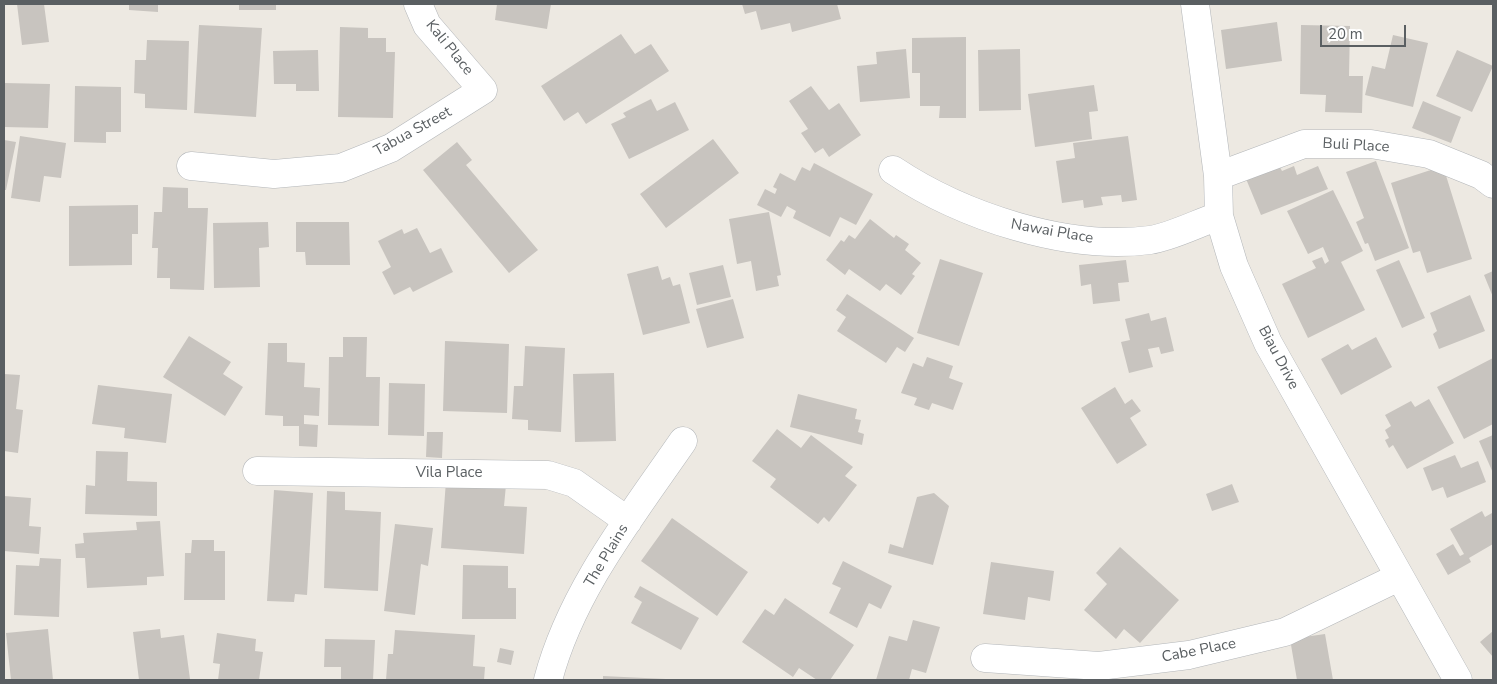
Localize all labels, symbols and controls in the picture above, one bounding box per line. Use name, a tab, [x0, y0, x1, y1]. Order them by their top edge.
scale bar	[1322, 15, 1408, 47]
street label: Kali Place	[421, 17, 477, 79]
text: 20 m	[1328, 24, 1363, 44]
street label: Tabua Street	[371, 103, 455, 161]
street label: Buli Place	[1322, 135, 1390, 157]
street label: Nawai Place	[1009, 216, 1095, 248]
street label: Biau Drive	[1254, 323, 1302, 393]
street label: Vila Place	[416, 464, 482, 482]
street label: The Plains	[581, 521, 633, 591]
street label: Cabe Place	[1160, 635, 1238, 667]

